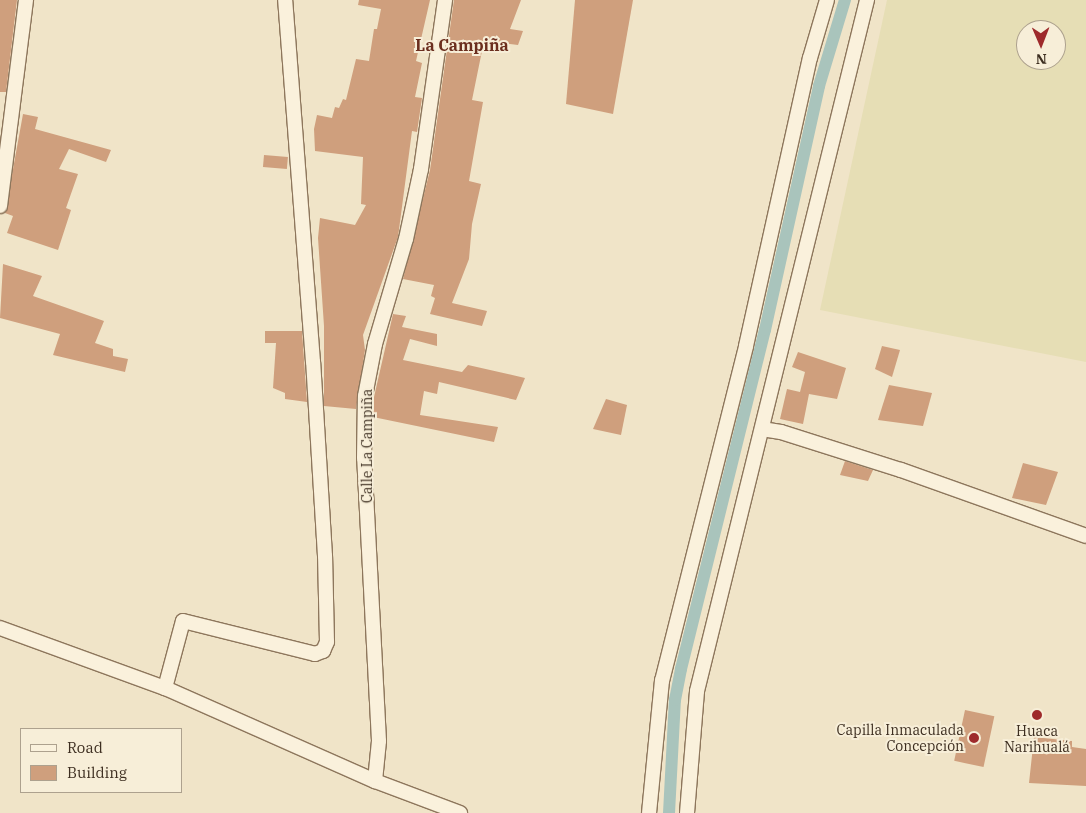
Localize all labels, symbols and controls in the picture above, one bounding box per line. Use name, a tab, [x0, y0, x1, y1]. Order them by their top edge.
north arrow	[1016, 20, 1066, 70]
district label: La Campiña	[415, 35, 509, 55]
text: N	[1036, 50, 1047, 68]
street label: Calle La Campiña	[359, 389, 375, 503]
marker: Huaca Narihualá	[1031, 709, 1043, 721]
place label: Capilla Inmaculada Concepción	[836, 722, 964, 754]
place label: Huaca Narihualá	[1004, 723, 1070, 756]
legend	[20, 728, 182, 793]
marker: Capilla Inmaculada Concepción	[968, 732, 980, 744]
text: Road	[67, 738, 103, 757]
text: Building	[67, 763, 127, 782]

